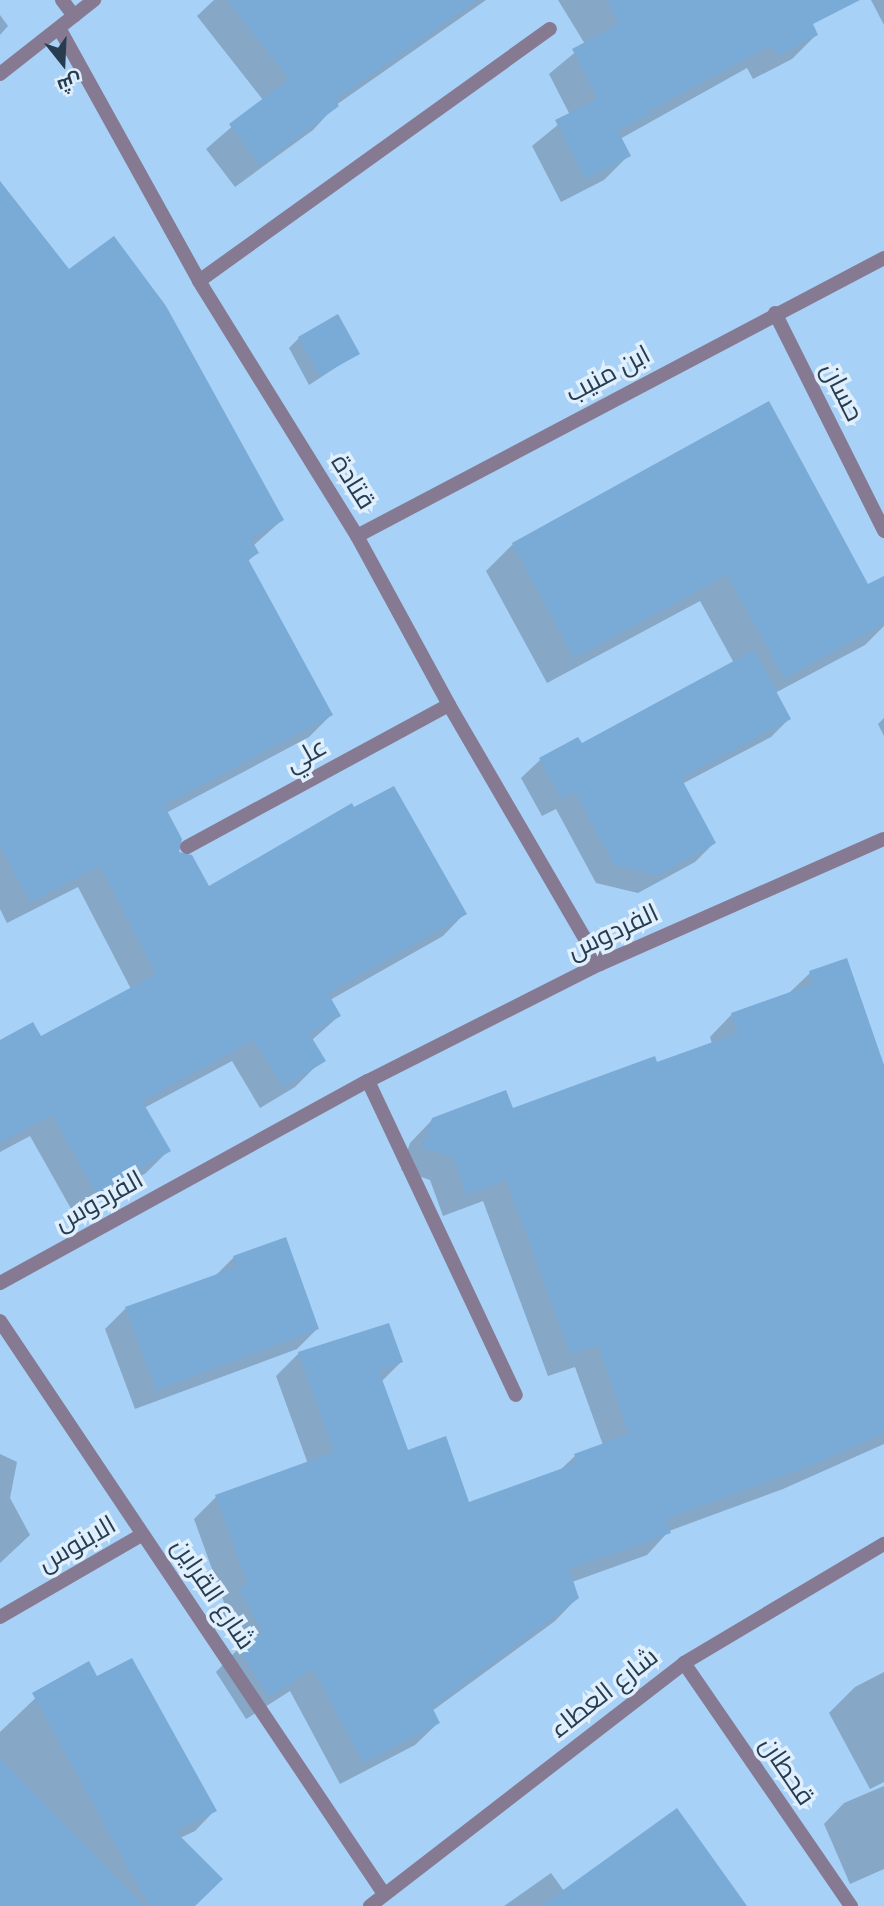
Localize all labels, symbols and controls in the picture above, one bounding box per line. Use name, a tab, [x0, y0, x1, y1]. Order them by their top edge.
north arrow	[28, 28, 98, 98]
text: ش	[54, 69, 84, 97]
street label: ابن منيب	[560, 339, 656, 409]
street label: حسان	[814, 357, 870, 427]
street label: قتادة	[324, 449, 382, 515]
street label: علي	[280, 731, 332, 779]
street label: الفردوس	[563, 897, 663, 967]
street label: الفردوس	[49, 1164, 149, 1238]
street label: الابنوس	[32, 1509, 122, 1579]
street label: شارع القراين	[165, 1533, 261, 1655]
street label: شارع العطاء	[544, 1641, 664, 1745]
street label: قحطان	[753, 1731, 821, 1811]

